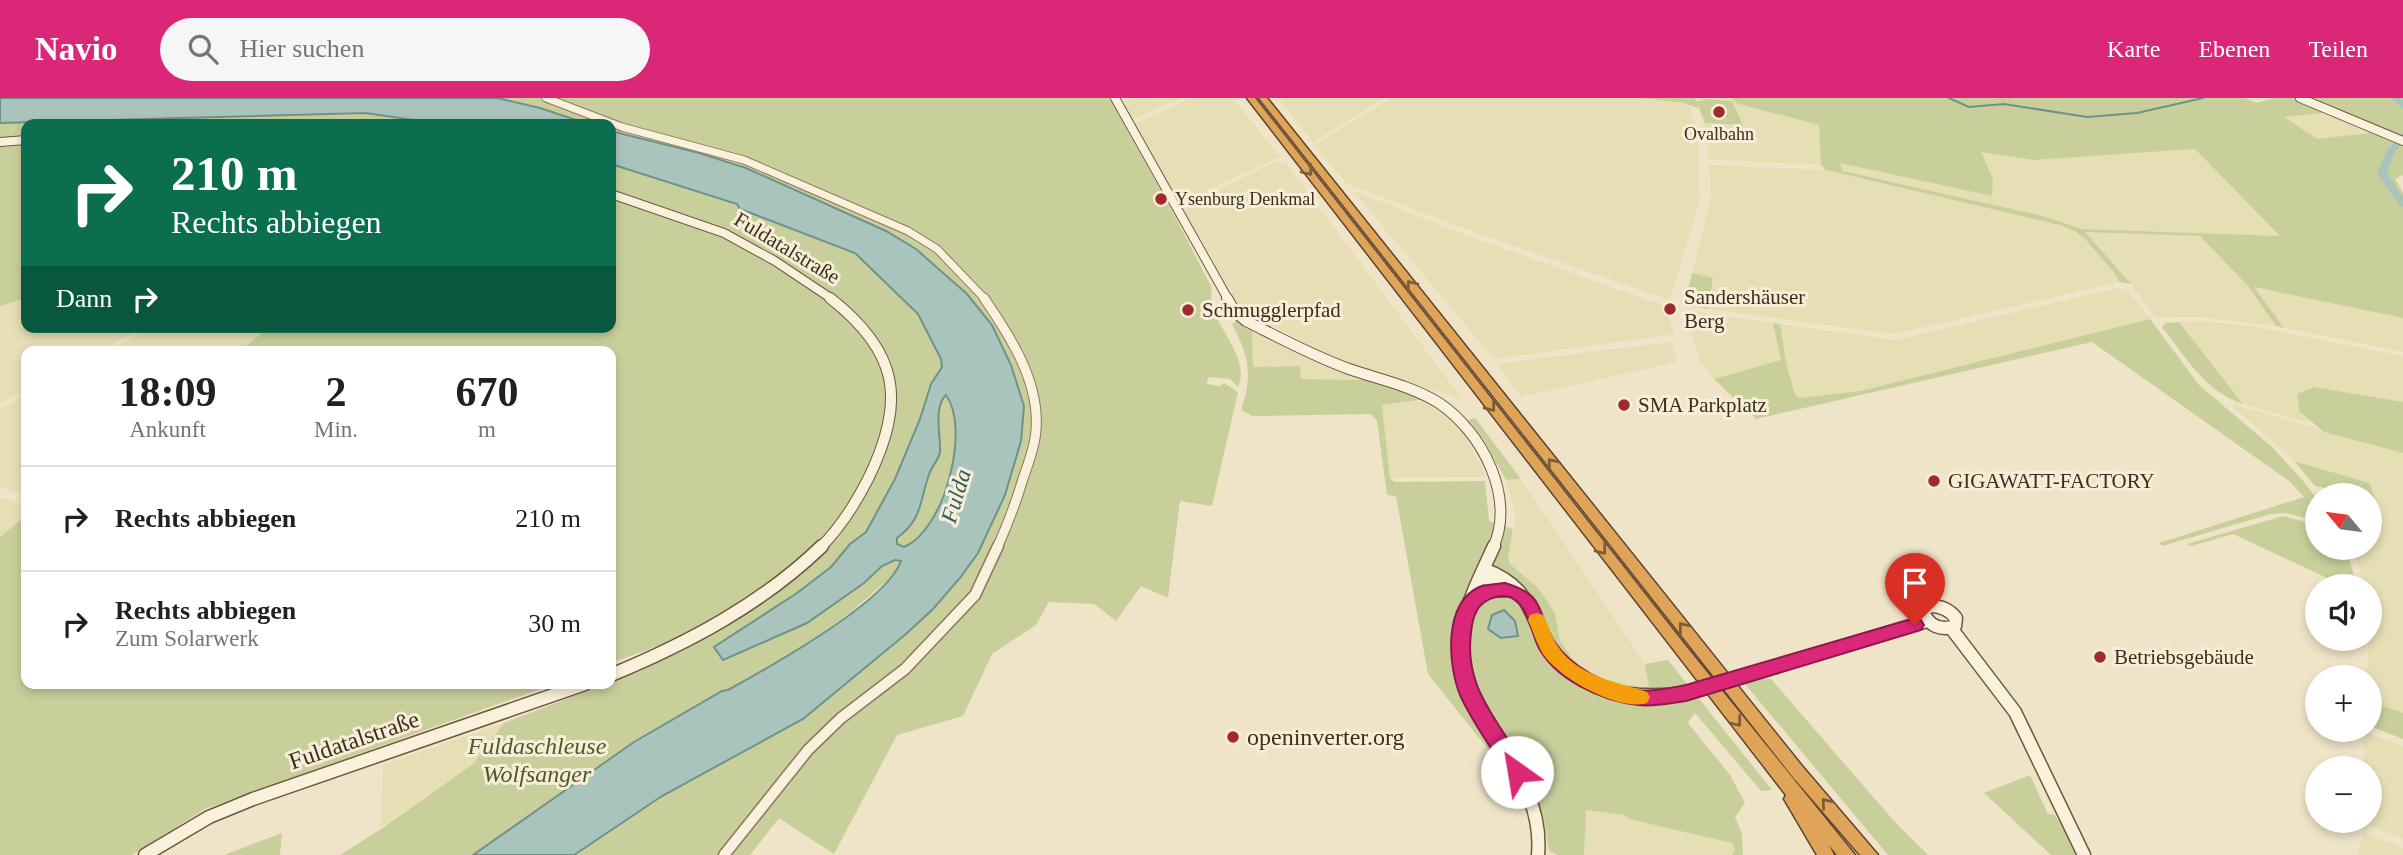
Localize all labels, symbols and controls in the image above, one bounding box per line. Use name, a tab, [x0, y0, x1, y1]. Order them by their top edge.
search box	[160, 18, 650, 81]
icon: search	[184, 30, 222, 68]
text: Navio	[35, 31, 118, 67]
text: Hier suchen	[240, 34, 364, 63]
text: Karte	[2107, 36, 2160, 62]
text: Ebenen	[2198, 36, 2270, 62]
text: Teilen	[2308, 36, 2368, 62]
marker: Ovalbahn	[1711, 104, 1727, 120]
place label: Ovalbahn	[1684, 124, 1754, 144]
text: 210 m	[171, 146, 298, 201]
icon: right	[56, 147, 147, 238]
one-way arrow	[1299, 164, 1312, 176]
place label: Ysenburg Denkmal	[1175, 189, 1315, 209]
marker: Ysenburg Denkmal	[1153, 191, 1169, 207]
text: Rechts abbiegen	[171, 204, 382, 240]
street label: Fuldatalstraße	[730, 207, 844, 289]
icon: right	[126, 280, 164, 318]
one-way arrow	[1406, 280, 1419, 292]
text: Dann	[56, 284, 112, 313]
place label: Sandershäuser Berg	[1684, 285, 1805, 333]
place label: Schmugglerpfad	[1202, 298, 1341, 322]
marker: Sandershäuser Berg	[1662, 301, 1678, 317]
marker: Schmugglerpfad	[1180, 302, 1196, 318]
text: 18:09	[118, 369, 216, 415]
text: 2	[325, 369, 346, 415]
text: 670	[456, 369, 519, 415]
place label: SMA Parkplatz	[1638, 393, 1767, 417]
marker: SMA Parkplatz	[1616, 397, 1632, 413]
one-way arrow	[1483, 399, 1496, 412]
text: Ankunft	[129, 417, 206, 442]
text: Min.	[314, 417, 358, 442]
text: m	[478, 417, 496, 442]
one-way arrow	[1548, 458, 1561, 471]
water label: Fulda	[936, 466, 976, 527]
place label: GIGAWATT-FACTORY	[1948, 469, 2155, 493]
marker: GIGAWATT-FACTORY	[1926, 473, 1942, 489]
north arrow	[2305, 483, 2382, 560]
map controls	[2305, 483, 2382, 833]
icon: right	[56, 500, 94, 538]
text: Rechts abbiegen	[115, 504, 296, 533]
text: 210 m	[515, 504, 581, 533]
one-way arrow	[1594, 542, 1607, 555]
pin	[1885, 553, 1945, 625]
icon: arrive	[1896, 564, 1934, 602]
button: sound	[2305, 574, 2382, 651]
text: Rechts abbiegen	[115, 596, 296, 625]
icon: right	[56, 605, 94, 643]
text: 30 m	[528, 609, 581, 638]
one-way arrow	[1678, 622, 1691, 634]
text: Zum Solarwerk	[115, 626, 259, 651]
place label: Betriebsgebäude	[2114, 645, 2254, 669]
marker: Betriebsgebäude	[2092, 649, 2108, 665]
button: +	[2305, 665, 2382, 742]
street label: Fuldatalstraße	[285, 706, 423, 774]
one-way arrow	[1729, 715, 1742, 727]
place label: openinverter.org	[1247, 724, 1405, 750]
marker: openinverter.org	[1225, 729, 1241, 745]
park label: Fuldaschleuse Wolfsanger	[467, 733, 607, 787]
position arrow	[1480, 735, 1554, 809]
button: −	[2305, 756, 2382, 833]
one-way arrow	[1821, 799, 1834, 811]

